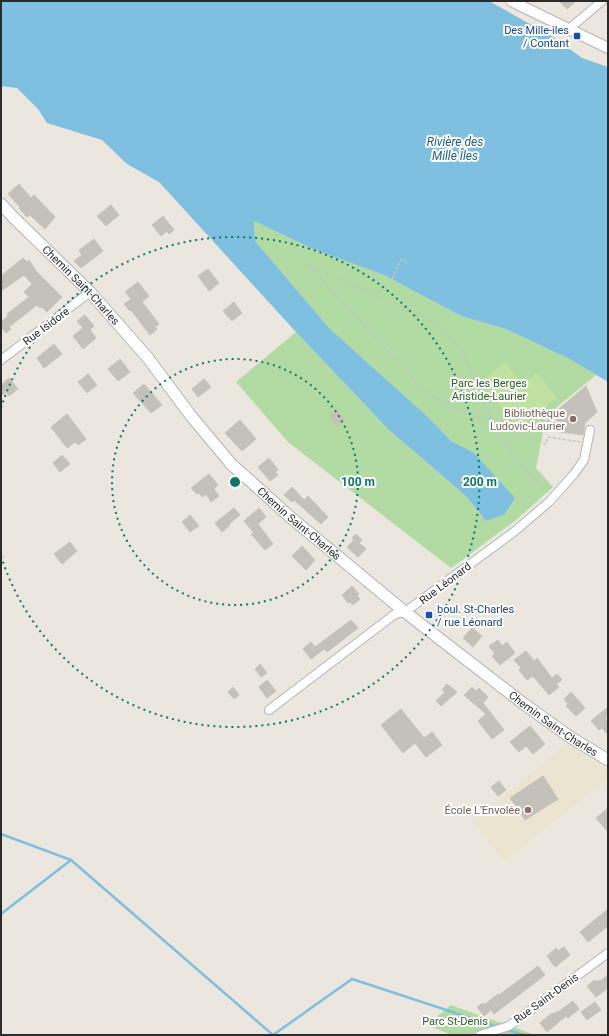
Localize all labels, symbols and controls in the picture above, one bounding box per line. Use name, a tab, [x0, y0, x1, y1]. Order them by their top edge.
place label: Des Mille-îles / Contant	[504, 24, 569, 50]
marker: Des Mille-îles / Contant	[572, 31, 582, 41]
water label: Rivière des Mille Îles	[427, 135, 483, 163]
street label: Chemin Saint-Charles	[39, 243, 122, 328]
street label: Rue Isidore	[21, 305, 72, 348]
park label: Parc les Berges Aristide-Laurier	[451, 377, 527, 403]
place label: Bibliothèque Ludovic-Laurier	[490, 407, 565, 433]
marker: Bibliothèque Ludovic-Laurier	[568, 414, 578, 424]
centre of rings	[228, 475, 242, 489]
text: 100 m	[341, 475, 375, 489]
text: 200 m	[463, 475, 497, 489]
street label: Chemin Saint-Charles	[254, 485, 343, 563]
street label: Rue Léonard	[417, 560, 474, 607]
place label: boul. St-Charles / rue Léonard	[437, 603, 514, 629]
marker: boul. St-Charles / rue Léonard	[424, 610, 434, 620]
street label: Chemin Saint-Charles	[506, 689, 600, 759]
place label: École L'Envolée	[445, 804, 520, 817]
marker: École L'Envolée	[523, 805, 533, 815]
street label: Rue Saint-Denis	[511, 970, 581, 1026]
park label: Parc St-Denis	[422, 1015, 488, 1028]

